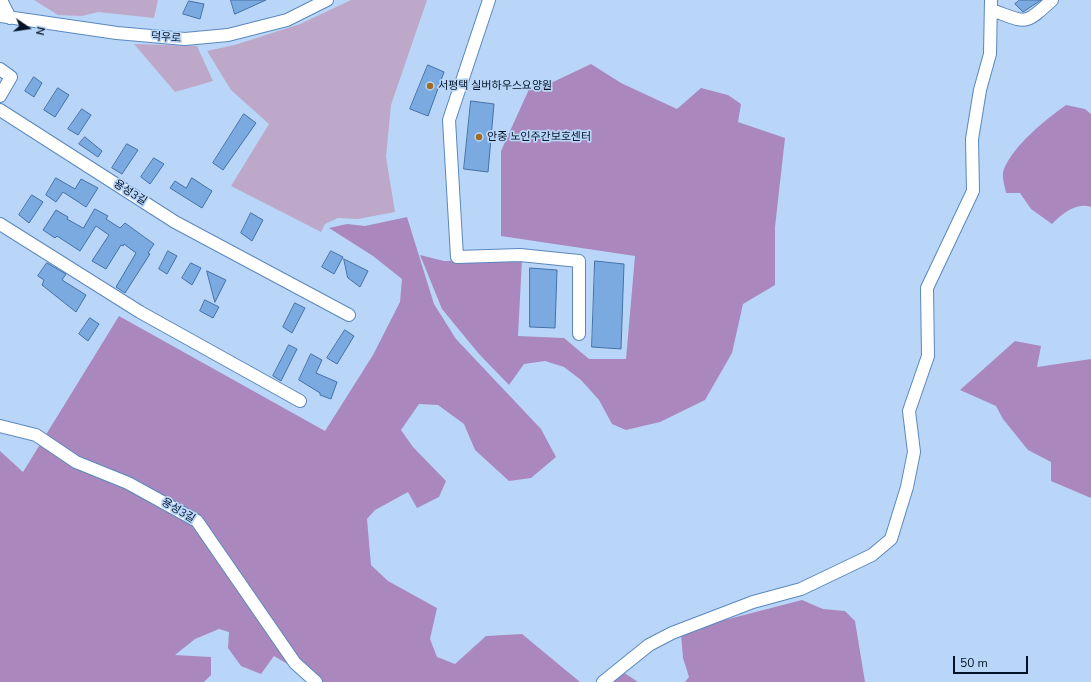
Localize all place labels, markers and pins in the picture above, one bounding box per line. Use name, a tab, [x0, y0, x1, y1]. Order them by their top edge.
place label: 서평택 실버하우스요양원	[438, 79, 552, 93]
marker: 서평택 실버하우스요양원	[425, 81, 435, 91]
place label: 안중 노인주간보호센터	[487, 130, 591, 144]
marker: 안중 노인주간보호센터	[474, 132, 484, 142]

